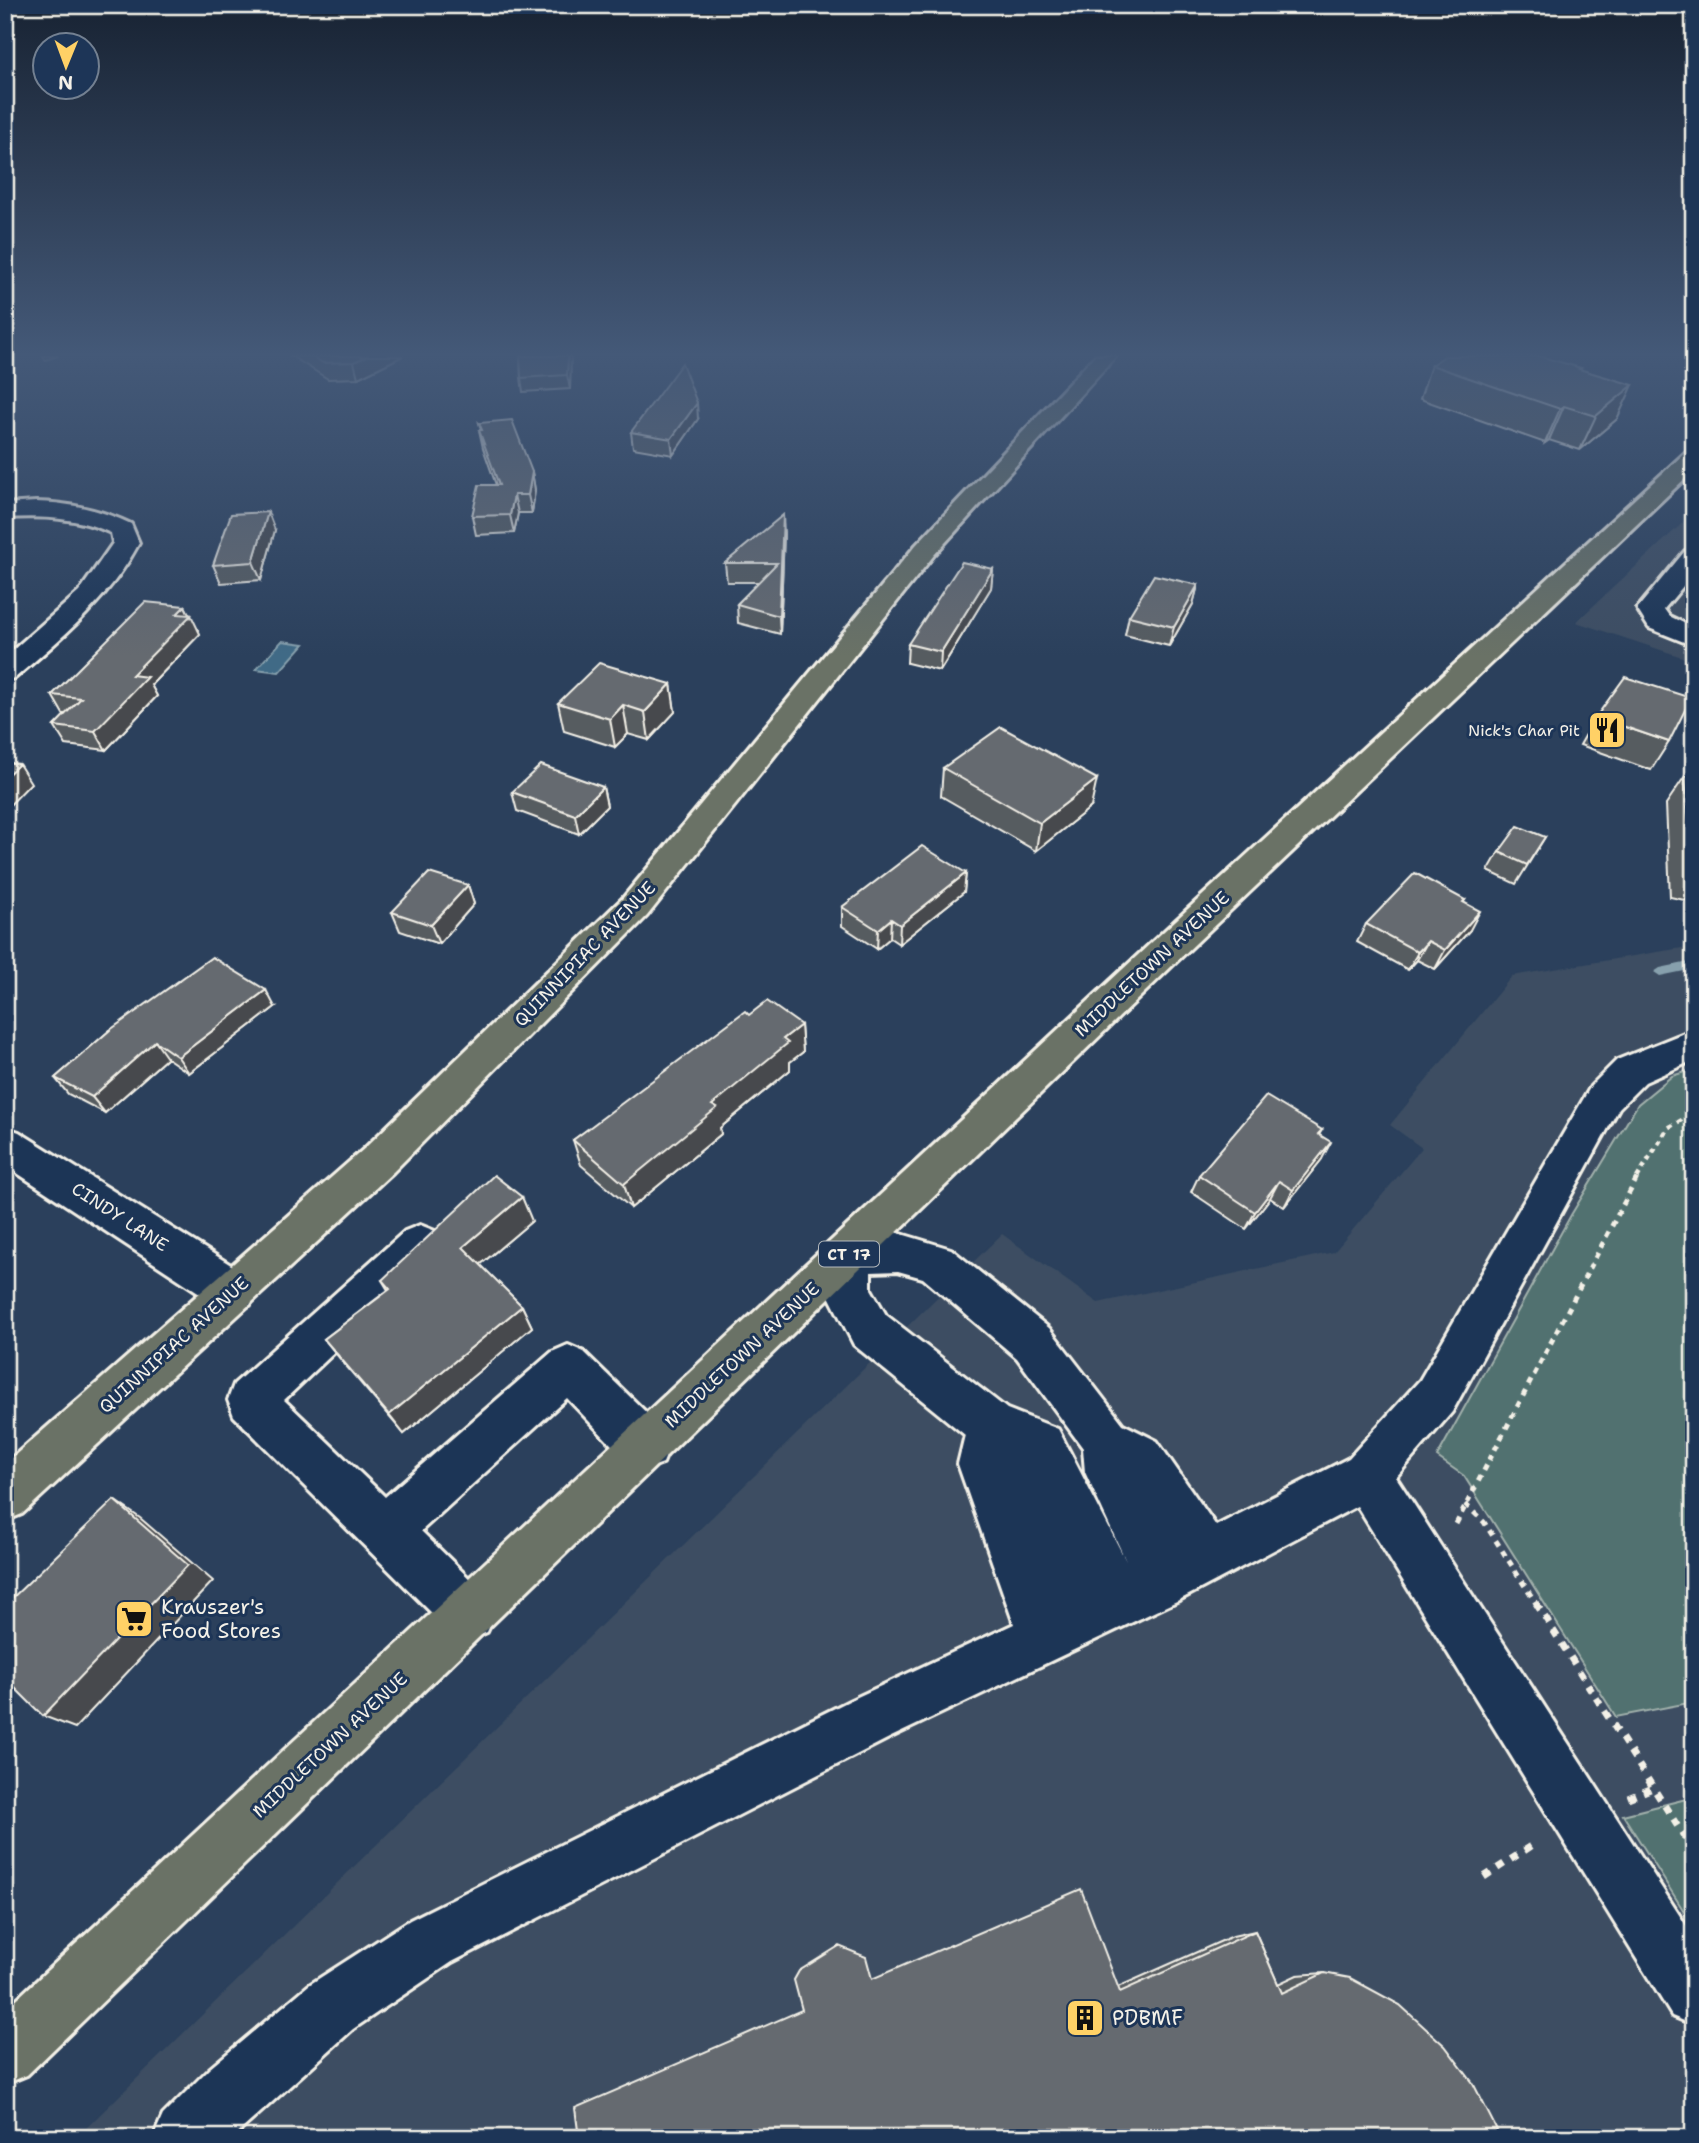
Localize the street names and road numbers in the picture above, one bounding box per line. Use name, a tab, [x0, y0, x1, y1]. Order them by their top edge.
street label: QUINNIPIAC AVENUE	[509, 876, 661, 1032]
street label: MIDDLETOWN AVENUE	[1069, 886, 1235, 1042]
street label: CINDY LANE	[67, 1177, 173, 1257]
road number: CT 17	[819, 1242, 879, 1266]
street label: QUINNIPIAC AVENUE	[94, 1271, 254, 1419]
street label: MIDDLETOWN AVENUE	[659, 1277, 825, 1433]
street label: MIDDLETOWN AVENUE	[247, 1667, 413, 1823]

